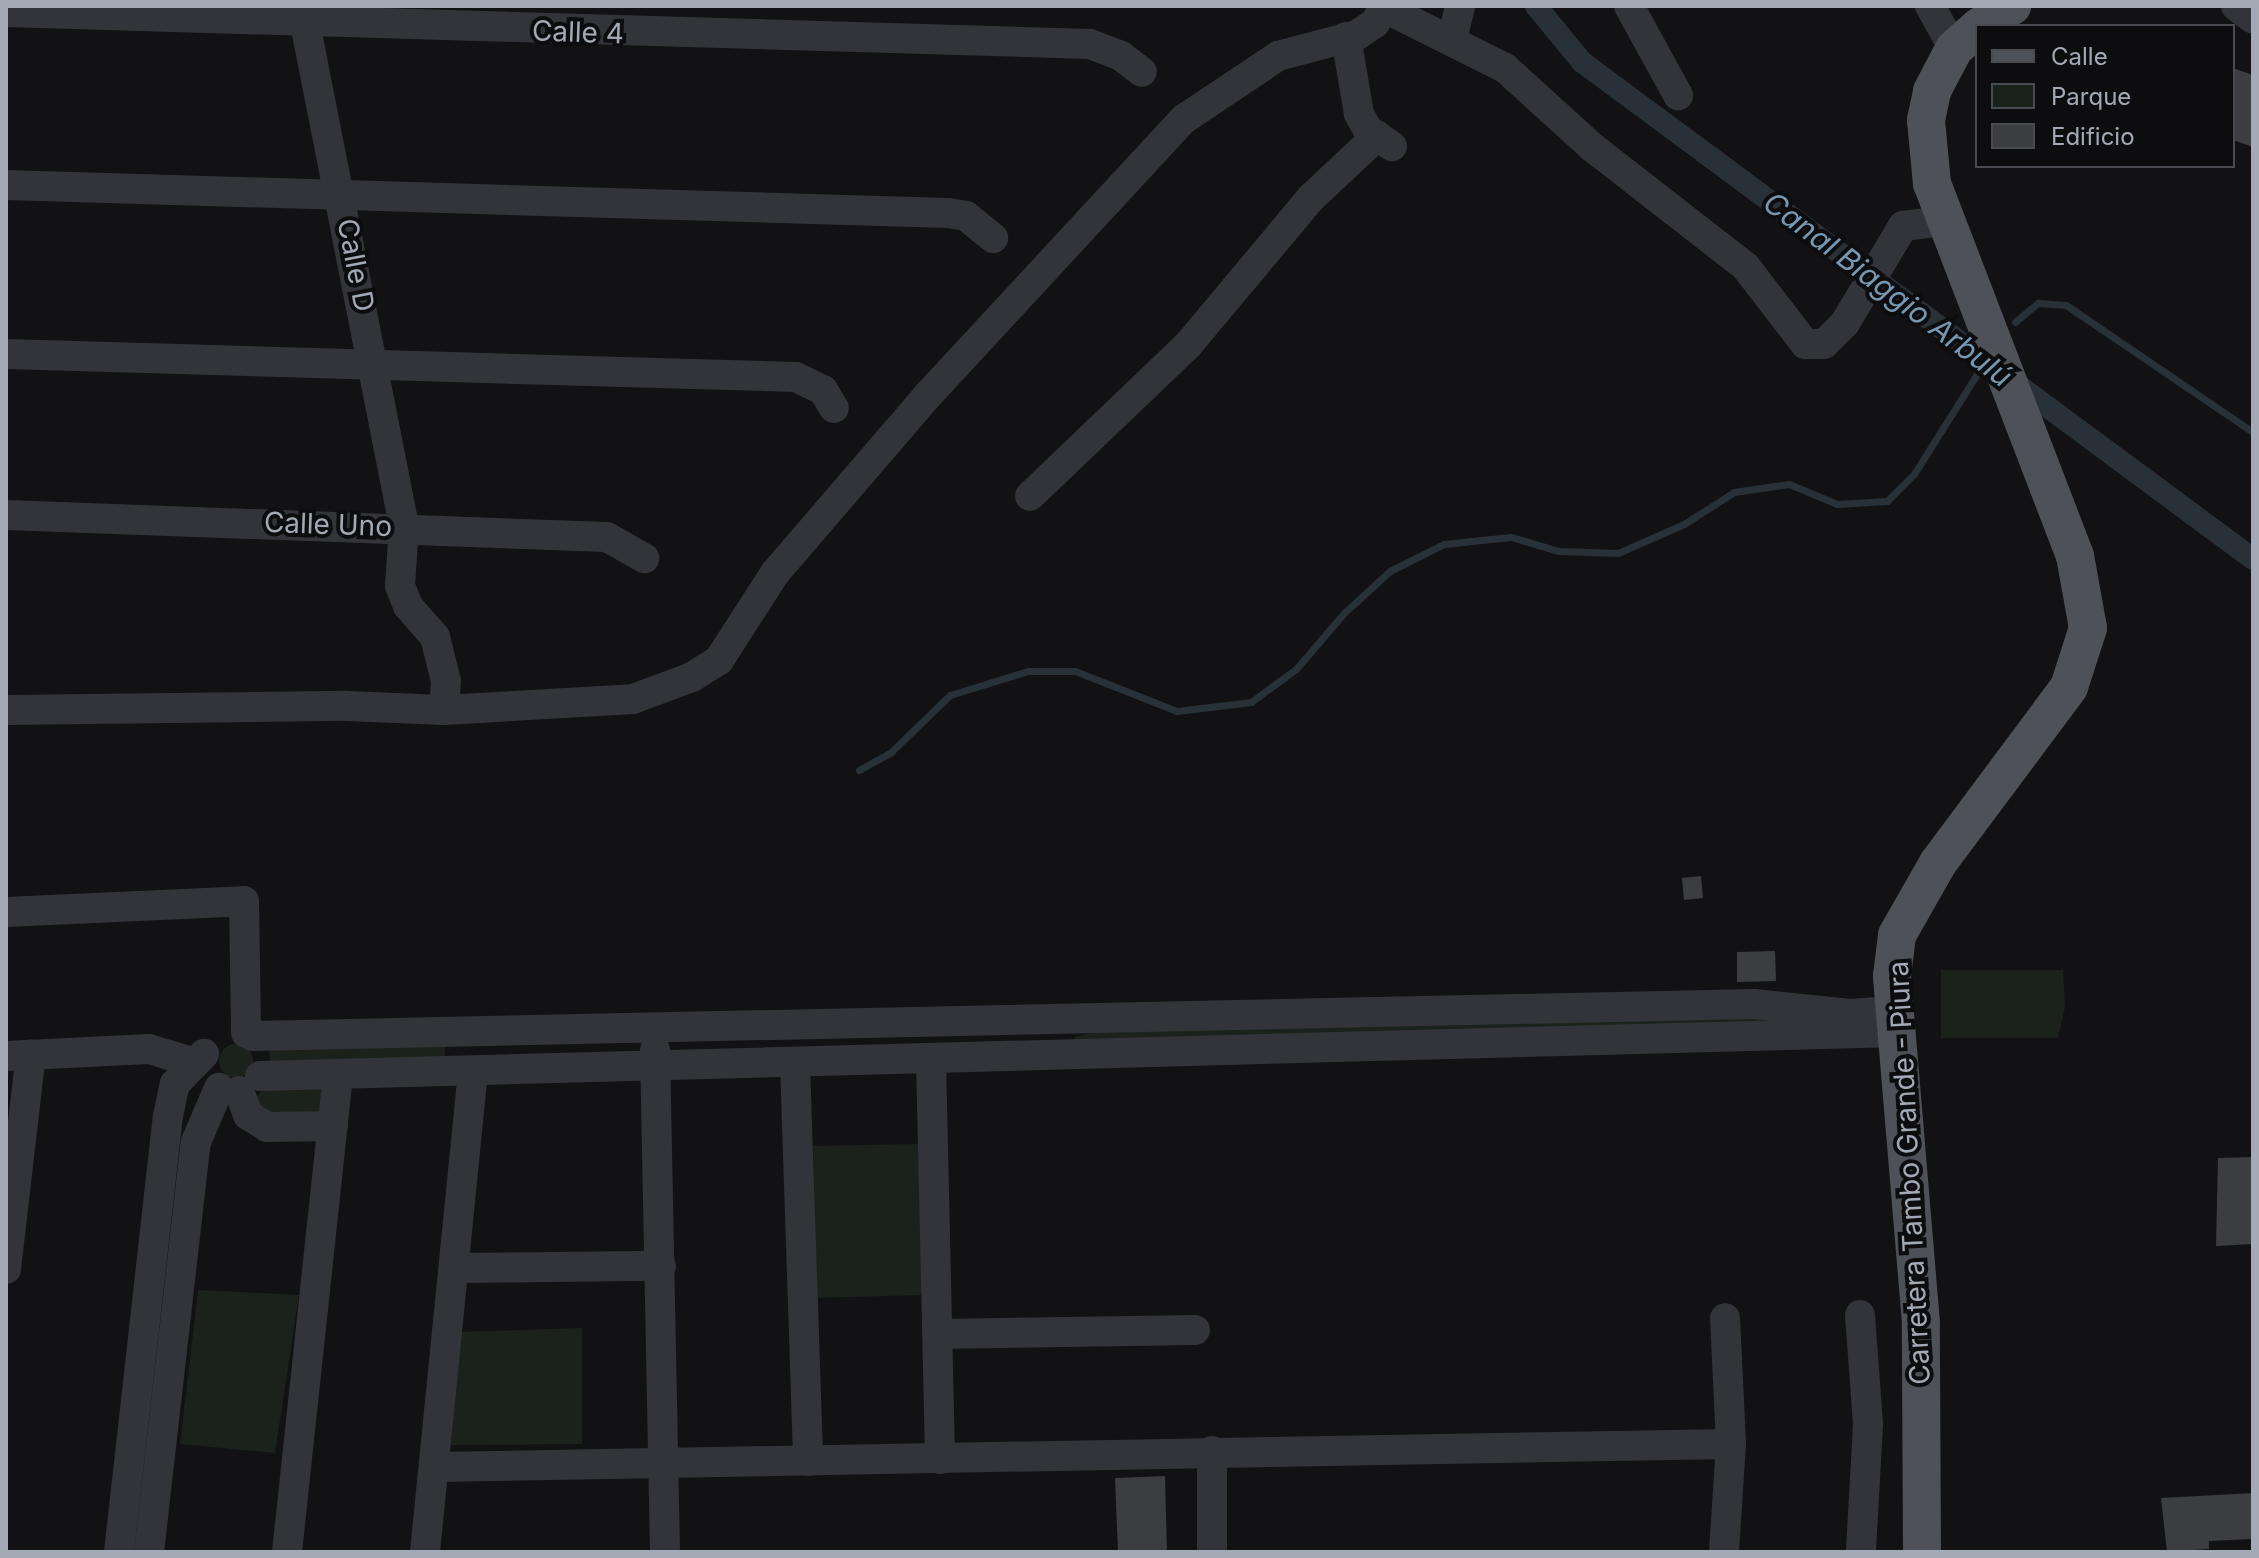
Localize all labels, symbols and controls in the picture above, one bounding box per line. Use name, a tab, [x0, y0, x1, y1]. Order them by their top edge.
street label: Calle 4	[531, 14, 625, 50]
legend	[1975, 24, 2235, 168]
text: Calle	[2051, 42, 2108, 71]
text: Parque	[2051, 82, 2131, 111]
text: Edificio	[2051, 122, 2135, 151]
water label: Canal Biaggio Arbulú	[1757, 184, 2019, 394]
street label: Calle D	[331, 216, 381, 314]
street label: Calle Uno	[263, 505, 393, 543]
street label: Carretera Tambo Grande - Piura	[1881, 960, 1937, 1386]

